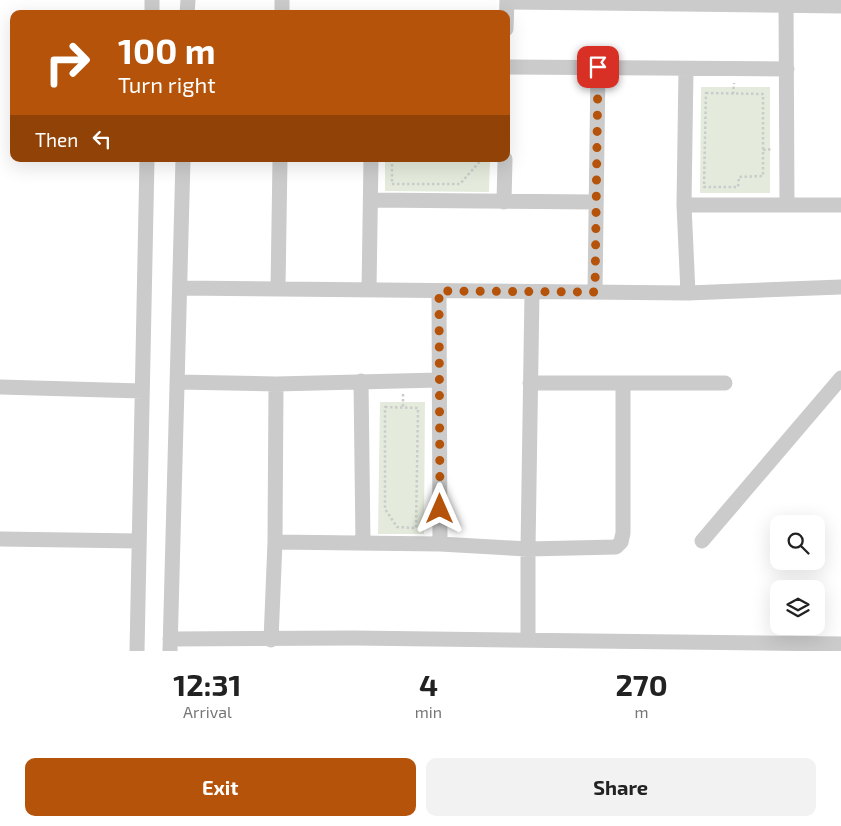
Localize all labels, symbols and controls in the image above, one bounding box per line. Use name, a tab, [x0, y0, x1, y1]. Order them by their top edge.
text: 100 m	[118, 29, 216, 71]
icon: right	[35, 30, 100, 95]
pin	[577, 46, 619, 88]
icon: arrive	[584, 53, 612, 81]
text: Turn right	[118, 71, 216, 97]
icon: left	[88, 125, 116, 153]
text: Then	[35, 128, 78, 151]
position arrow	[413, 482, 465, 534]
map controls	[770, 515, 825, 635]
button: search	[770, 515, 825, 570]
button: layers	[770, 580, 825, 635]
text: 12:31	[173, 666, 241, 702]
text: 4	[419, 666, 438, 702]
text: 270	[615, 666, 668, 702]
text: Arrival	[183, 702, 232, 721]
text: min	[415, 702, 442, 721]
text: m	[635, 702, 649, 721]
button: Exit	[25, 758, 416, 816]
button: Share	[426, 758, 816, 816]

